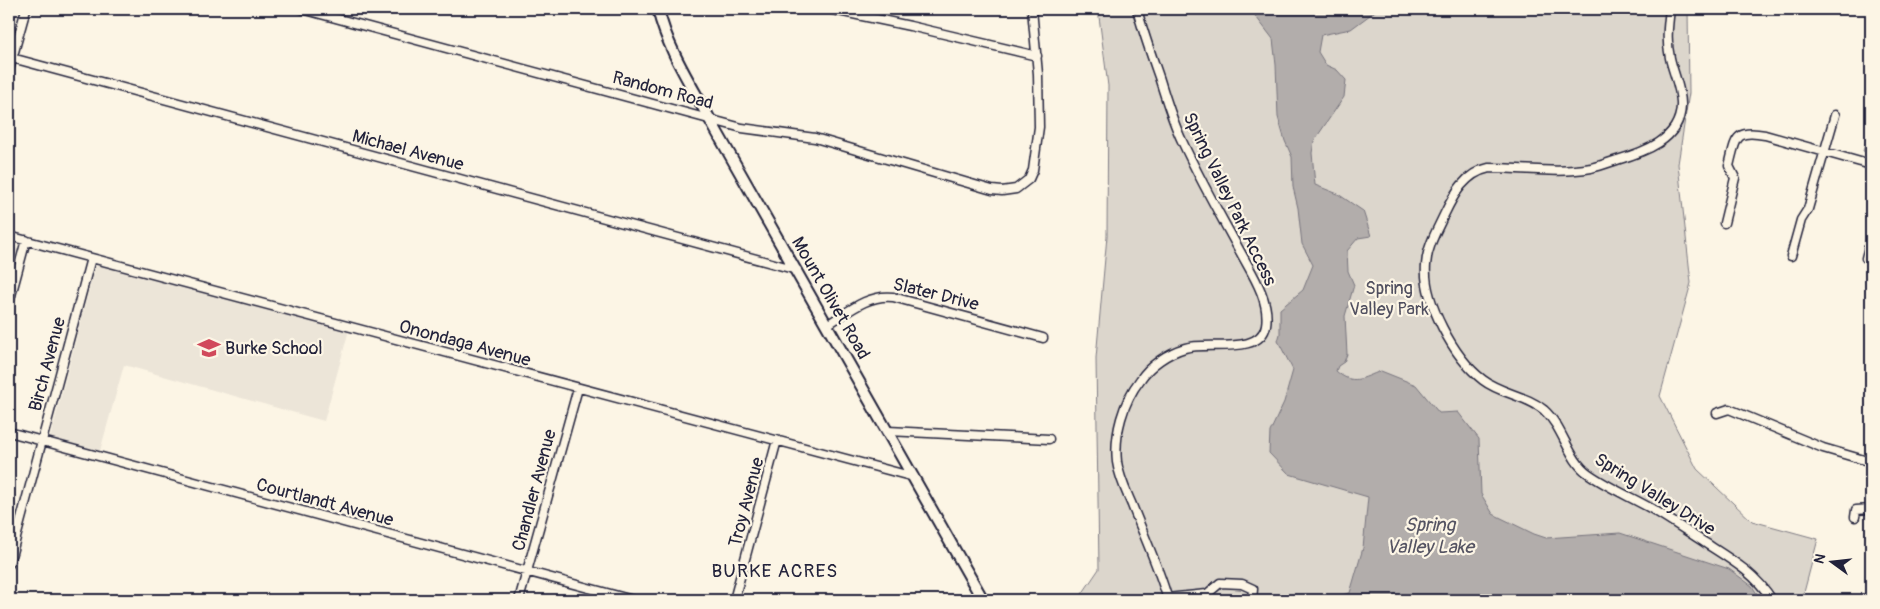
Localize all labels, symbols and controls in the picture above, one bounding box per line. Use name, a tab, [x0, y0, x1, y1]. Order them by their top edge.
street label: Random Road	[610, 66, 716, 115]
street label: Spring Valley Park Access	[1178, 109, 1282, 290]
street label: Michael Avenue	[350, 125, 466, 176]
street label: Mount Olivet Road	[786, 233, 875, 364]
street label: Slater Drive	[891, 273, 981, 316]
park label: Spring Valley Park	[1349, 277, 1429, 321]
street label: Birch Avenue	[24, 314, 71, 414]
street label: Onondaga Avenue	[396, 315, 533, 372]
school or university icon: Burke School	[196, 335, 222, 361]
place label: Burke School	[225, 337, 323, 360]
street label: Chandler Avenue	[507, 427, 562, 554]
street label: Spring Valley Drive	[1590, 448, 1720, 541]
street label: Troy Avenue	[723, 455, 770, 550]
street label: Courtlandt Avenue	[254, 473, 396, 532]
water label: Spring Valley Lake	[1386, 513, 1475, 559]
north arrow	[1808, 536, 1858, 586]
text: N	[1810, 552, 1829, 566]
district label: BURKE ACRES	[712, 559, 838, 583]

